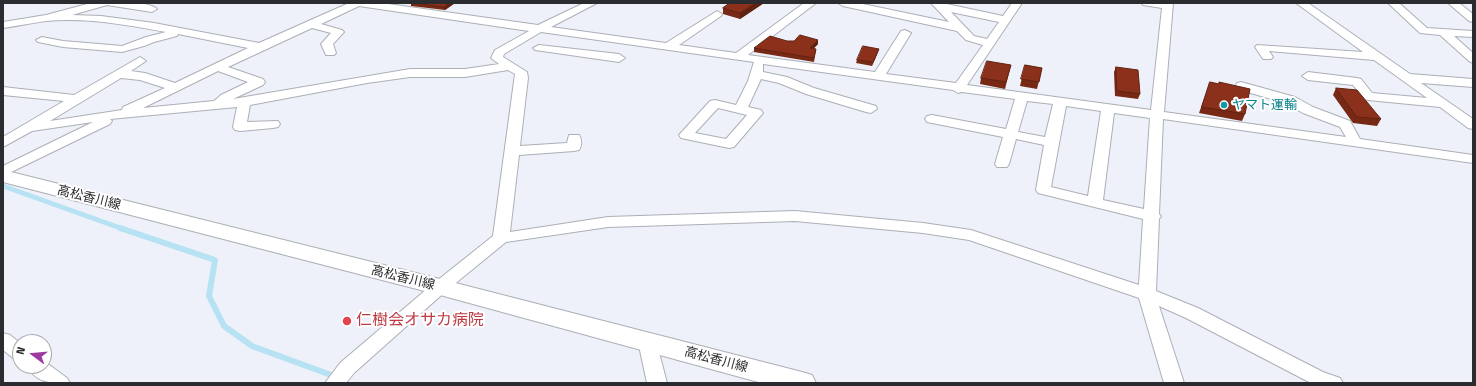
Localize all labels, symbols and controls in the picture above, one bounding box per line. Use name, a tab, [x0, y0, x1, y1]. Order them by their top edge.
place label: ヤマト運輸	[1232, 97, 1297, 113]
marker: ヤマト運輸	[1219, 100, 1229, 110]
street label: 高松香川線	[56, 183, 122, 213]
street label: 高松香川線	[370, 263, 436, 293]
place label: 仁樹会オサカ病院	[356, 311, 484, 331]
marker: 仁樹会オサカ病院	[341, 315, 353, 327]
north arrow	[12, 334, 52, 374]
street label: 高松香川線	[683, 344, 749, 376]
text: N	[14, 346, 28, 356]

